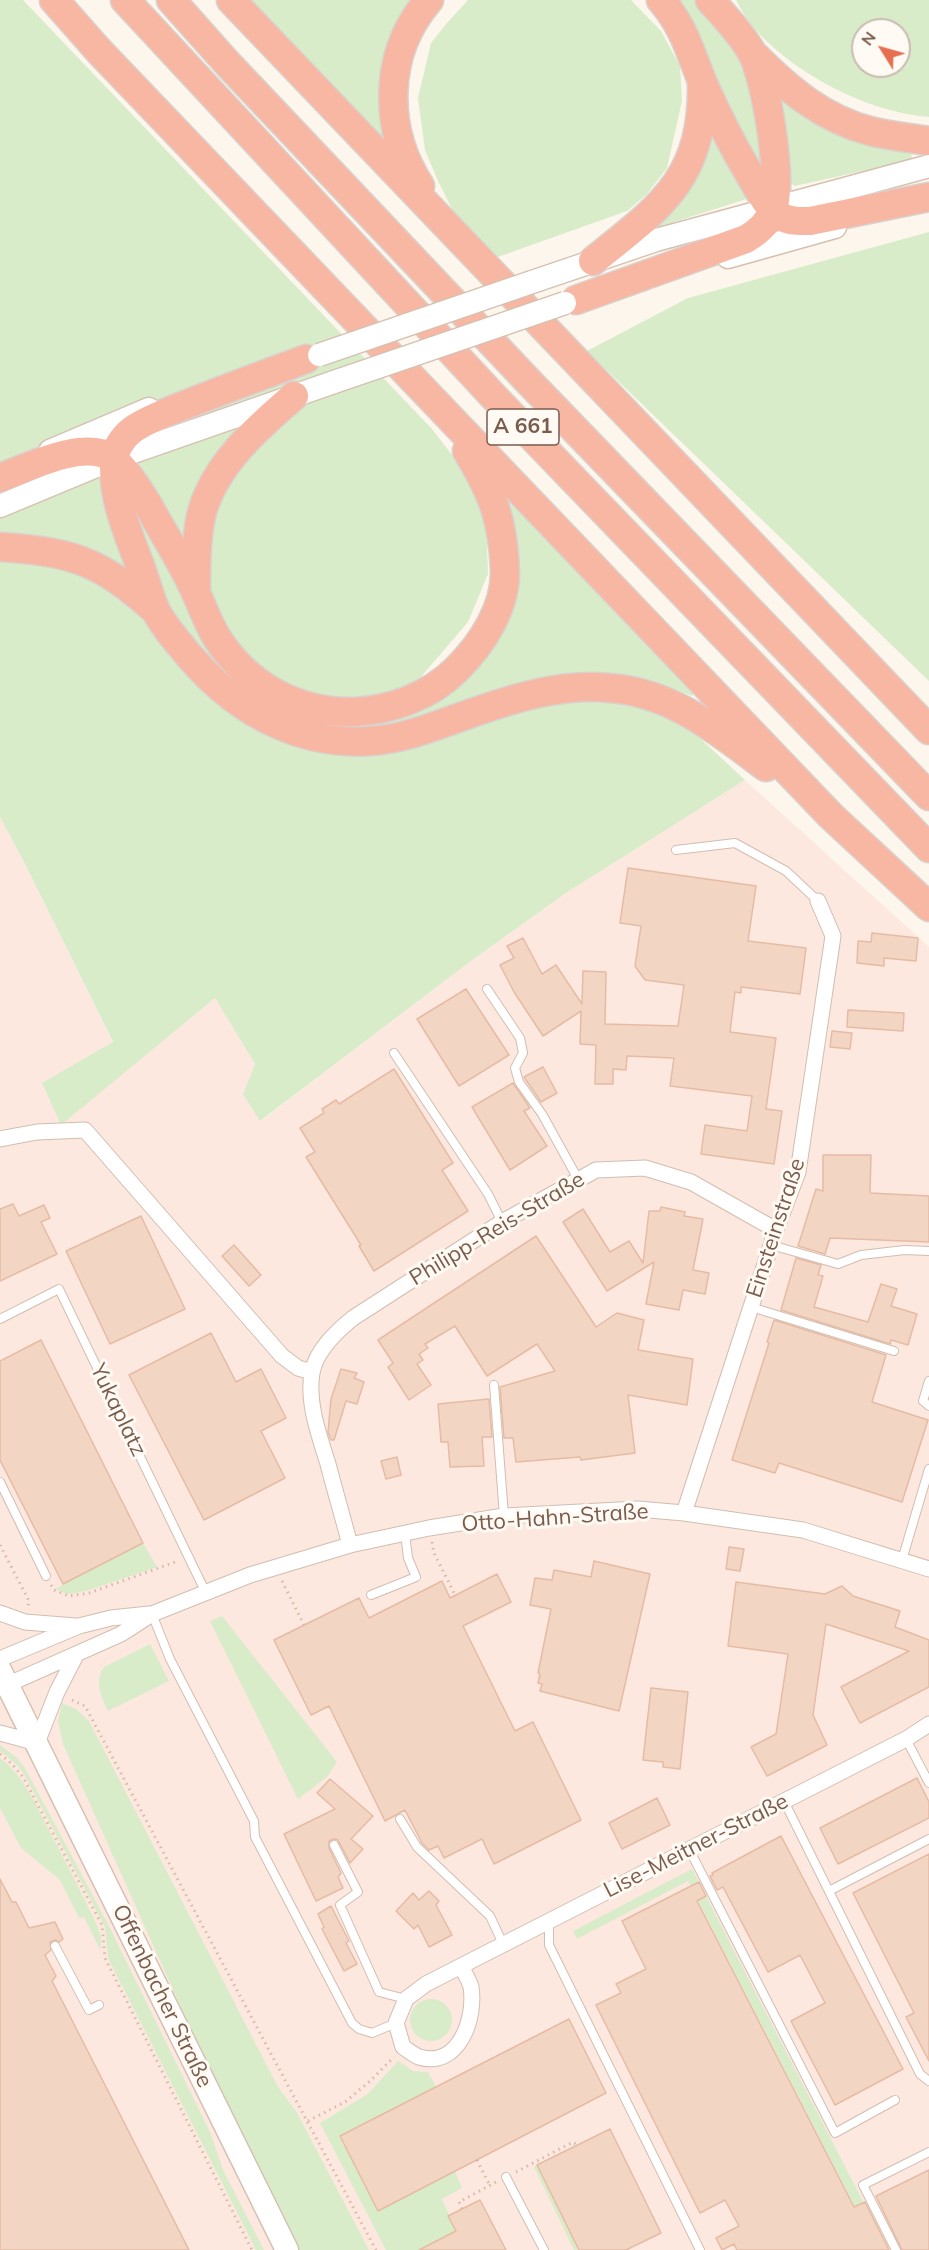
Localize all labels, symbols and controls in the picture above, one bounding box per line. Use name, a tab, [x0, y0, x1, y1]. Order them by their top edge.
north arrow	[851, 18, 911, 78]
text: N	[857, 28, 880, 49]
road number: A 661	[487, 409, 559, 445]
street label: Einsteinstraße	[741, 1155, 811, 1301]
street label: Philipp-Reis-Straße	[405, 1166, 589, 1292]
street label: Yukaplatz	[84, 1359, 152, 1461]
street label: Otto-Hahn-Straße	[461, 1498, 649, 1538]
street label: Lise-Meitner-Straße	[599, 1788, 793, 1904]
street label: Offenbacher Straße	[106, 1900, 218, 2092]

